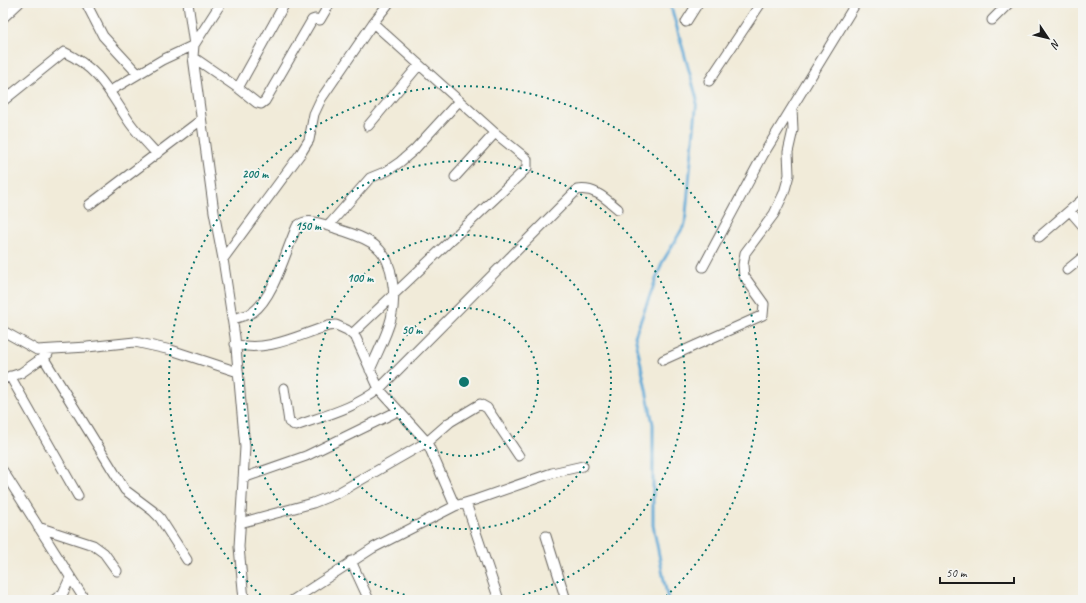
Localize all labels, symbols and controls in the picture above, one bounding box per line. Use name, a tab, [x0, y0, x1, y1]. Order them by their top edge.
north arrow	[1028, 18, 1068, 58]
text: N	[1047, 37, 1064, 52]
text: 200 m	[242, 166, 269, 182]
text: 150 m	[295, 218, 322, 234]
text: 100 m	[347, 270, 374, 286]
text: 50 m	[402, 322, 423, 338]
centre of rings	[457, 375, 471, 389]
scale bar	[940, 559, 1014, 585]
text: 50 m	[946, 565, 968, 581]

